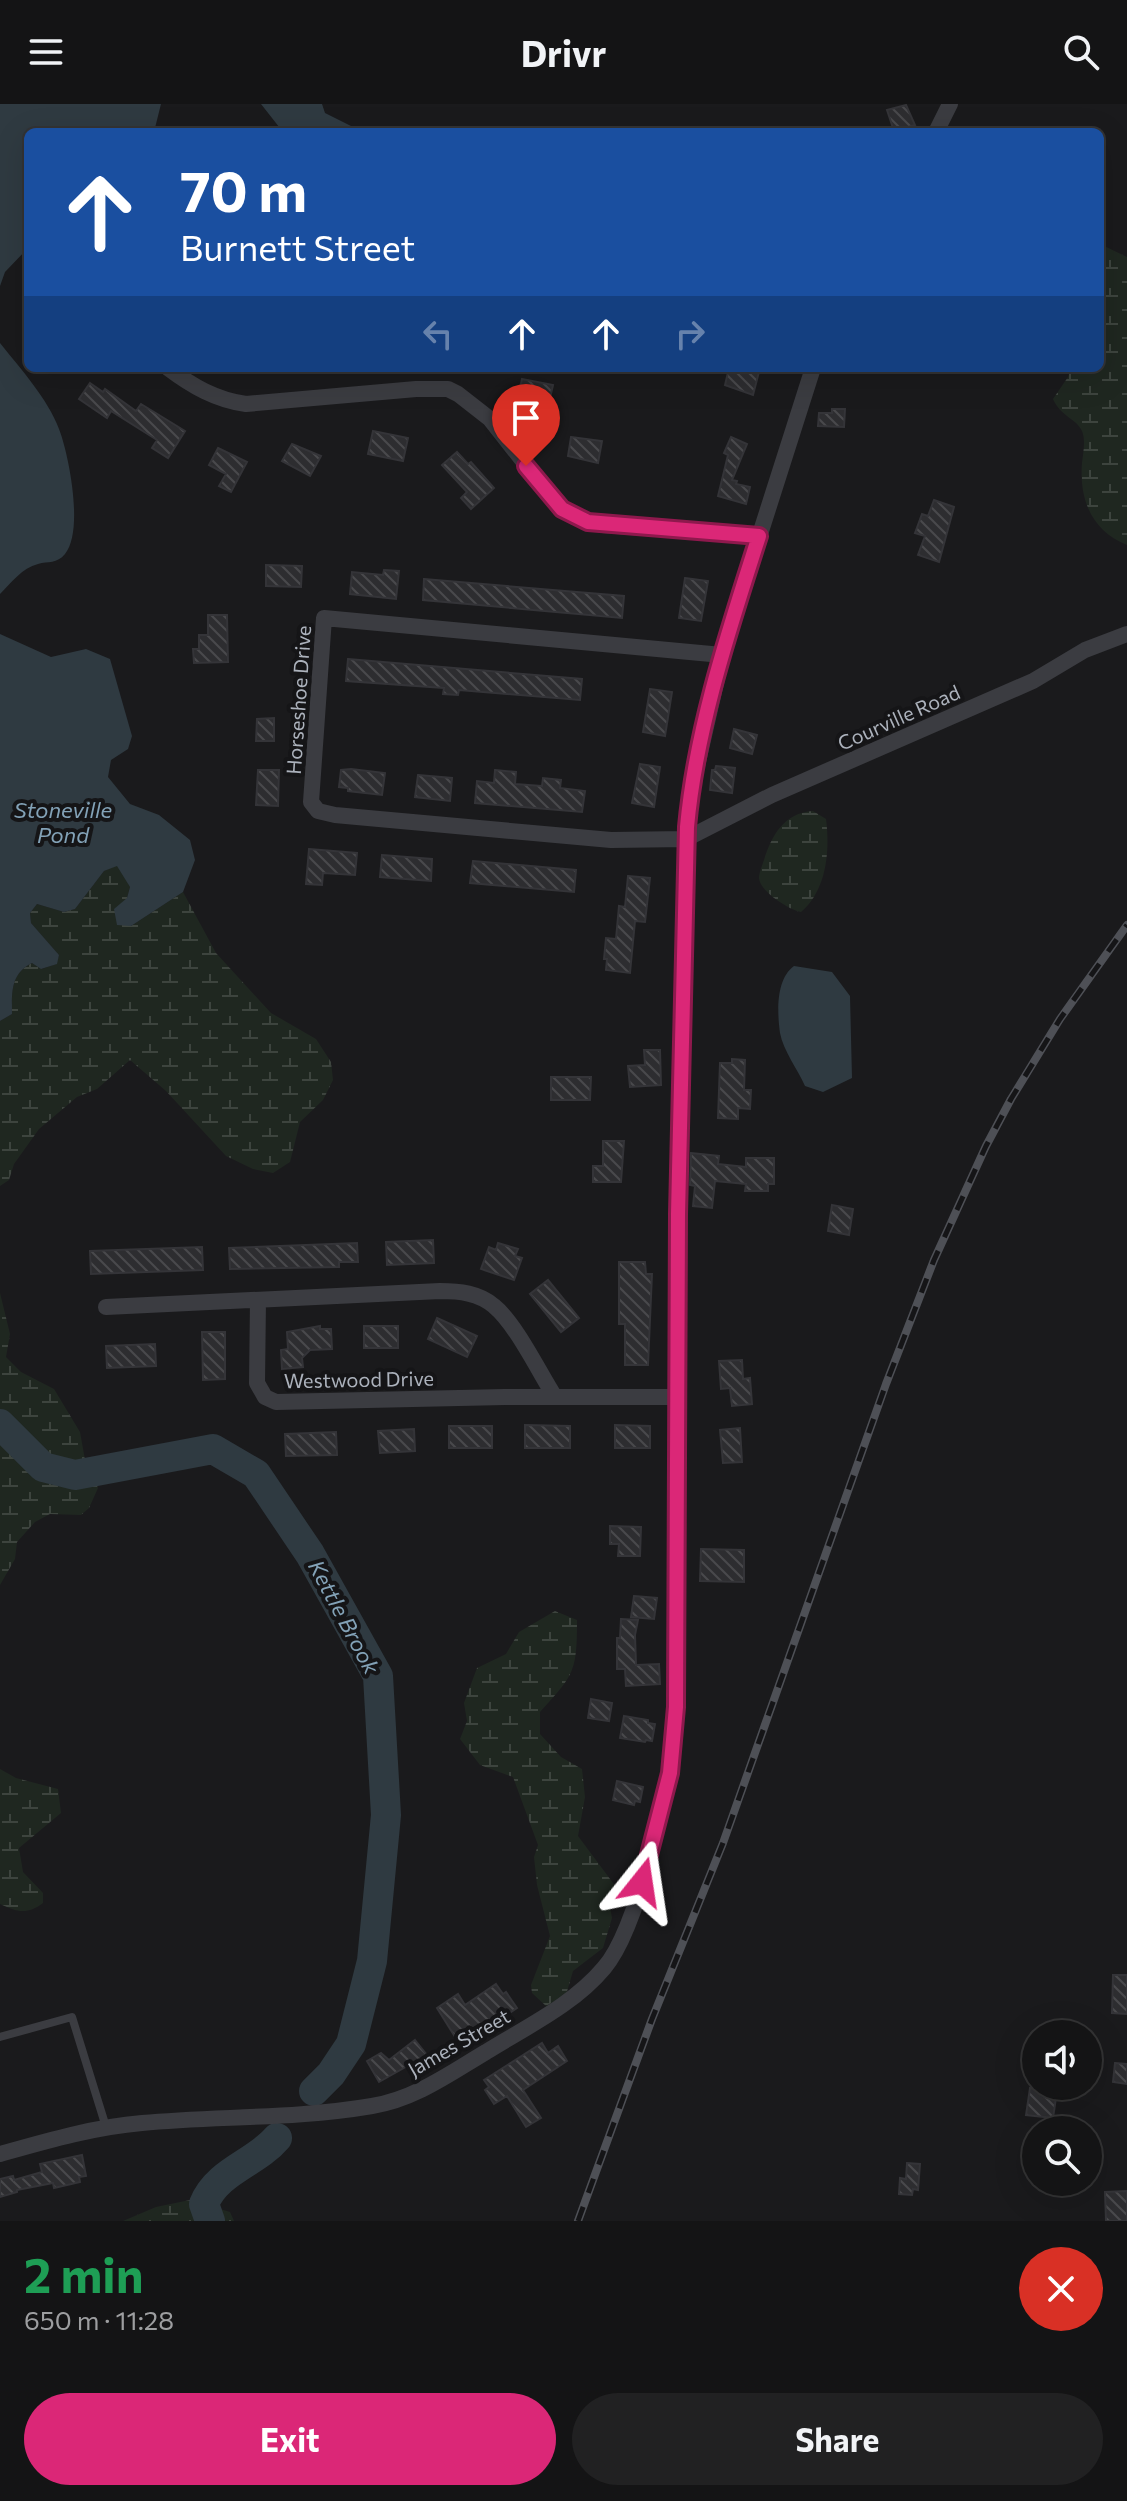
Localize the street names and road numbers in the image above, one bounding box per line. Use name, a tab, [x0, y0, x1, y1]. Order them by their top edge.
street label: Horseshoe Drive	[281, 625, 315, 775]
street label: Courville Road	[834, 679, 964, 755]
street label: Westwood Drive	[284, 1366, 434, 1392]
street label: James Street	[403, 2003, 514, 2081]

